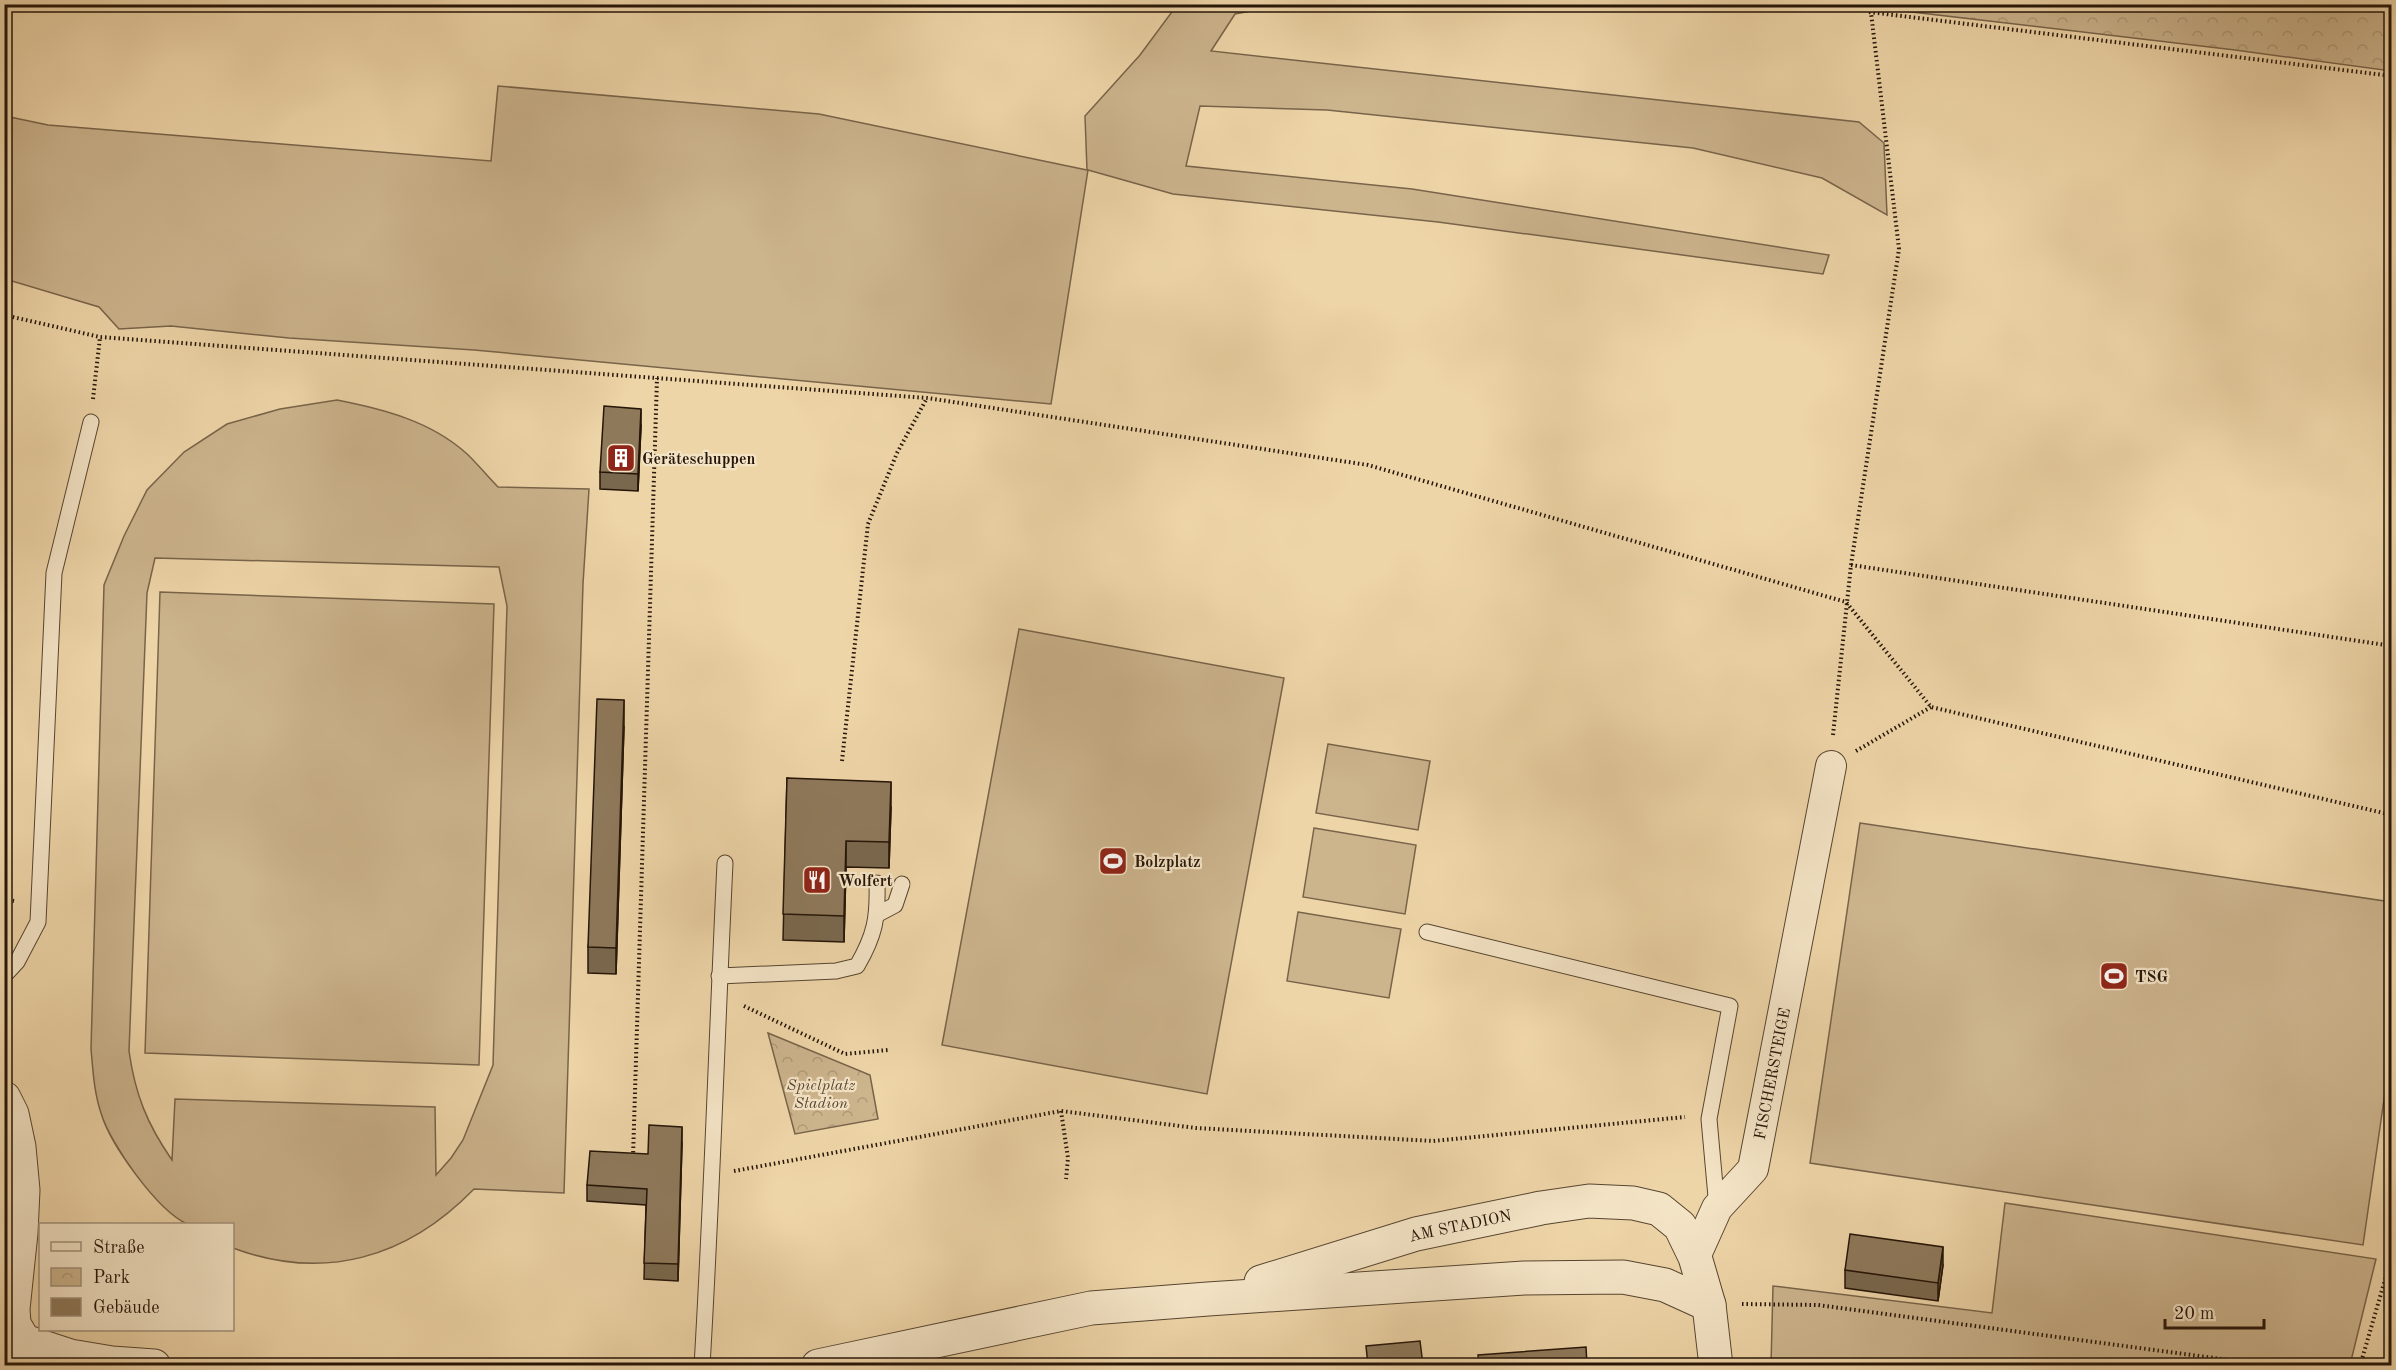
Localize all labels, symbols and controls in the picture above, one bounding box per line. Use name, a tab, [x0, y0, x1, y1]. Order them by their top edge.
building icon: Geräteschuppen	[605, 442, 637, 474]
place label: Geräteschuppen	[642, 452, 756, 468]
sports icon: Bolzplatz	[1097, 845, 1129, 877]
place label: Bolzplatz	[1134, 855, 1201, 871]
restaurant icon: Wolfert	[801, 864, 833, 896]
place label: Wolfert	[838, 874, 893, 890]
sports icon: TSG	[2098, 960, 2130, 992]
place label: TSG	[2135, 970, 2168, 986]
street label: FISCHERSTEIGE	[1753, 1007, 1794, 1141]
park label: Spielplatz Stadion	[786, 1078, 856, 1112]
street label: AM STADION	[1407, 1208, 1513, 1246]
legend	[39, 1223, 234, 1331]
text: Straße	[93, 1239, 144, 1257]
text: Park	[93, 1269, 130, 1287]
scale bar	[2165, 1292, 2264, 1330]
text: Gebäude	[93, 1299, 160, 1317]
text: 20 m	[2174, 1305, 2214, 1323]

